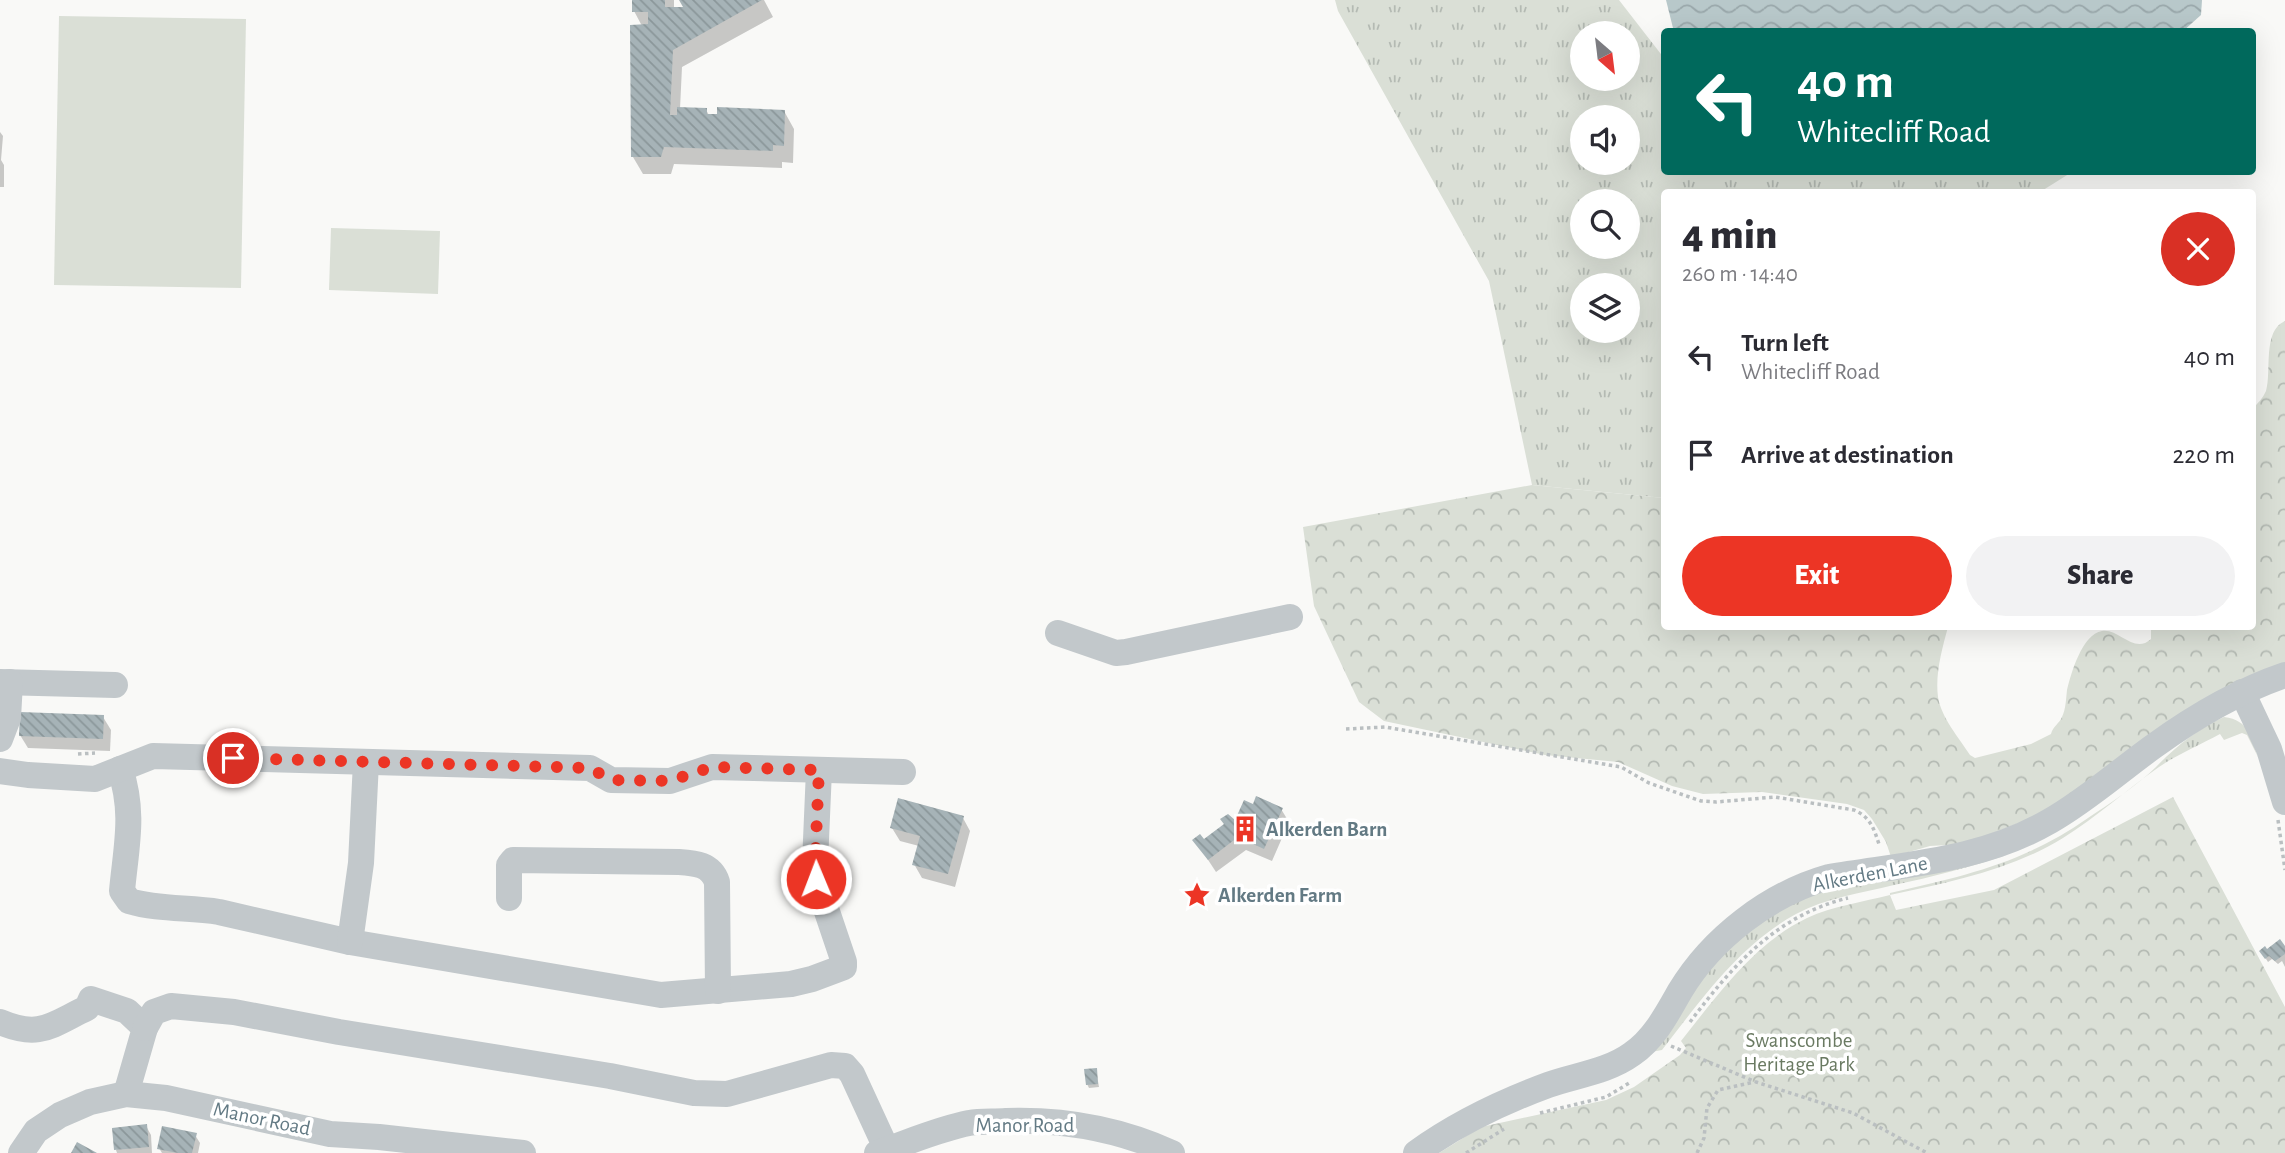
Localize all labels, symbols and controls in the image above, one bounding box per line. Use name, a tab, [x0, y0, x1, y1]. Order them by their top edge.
north arrow	[1570, 21, 1640, 91]
map controls	[1570, 21, 1640, 343]
icon: left	[1682, 56, 1773, 147]
text: 40 m	[1797, 58, 1894, 107]
button: sound	[1570, 105, 1640, 175]
text: Whitecliff Road	[1797, 116, 1990, 148]
button: search	[1570, 189, 1640, 259]
button: close	[2161, 212, 2235, 286]
text: 4 min	[1682, 214, 1778, 256]
text: 260 m · 14:40	[1682, 263, 1798, 286]
button: layers	[1570, 273, 1640, 343]
text: Turn left	[1741, 330, 1829, 356]
icon: left	[1682, 338, 1720, 376]
text: 40 m	[2184, 344, 2235, 370]
text: Whitecliff Road	[1741, 361, 1880, 384]
icon: arrive	[1682, 436, 1720, 474]
text: Arrive at destination	[1741, 442, 1954, 468]
text: 220 m	[2173, 442, 2235, 468]
button: Exit	[1682, 536, 1952, 616]
button: Share	[1966, 536, 2235, 616]
pin	[203, 728, 263, 788]
icon: arrive	[214, 739, 252, 777]
building icon: Alkerden Barn	[1230, 814, 1260, 844]
place label: Alkerden Barn	[1266, 819, 1387, 840]
position arrow	[779, 842, 853, 916]
street label: Alkerden Lane	[1811, 853, 1929, 895]
place icon: Alkerden Farm	[1182, 880, 1212, 910]
place label: Alkerden Farm	[1218, 885, 1342, 906]
park label: Swanscombe Heritage Park	[1743, 1030, 1855, 1075]
street label: Manor Road	[211, 1098, 313, 1140]
street label: Manor Road	[976, 1115, 1075, 1136]

